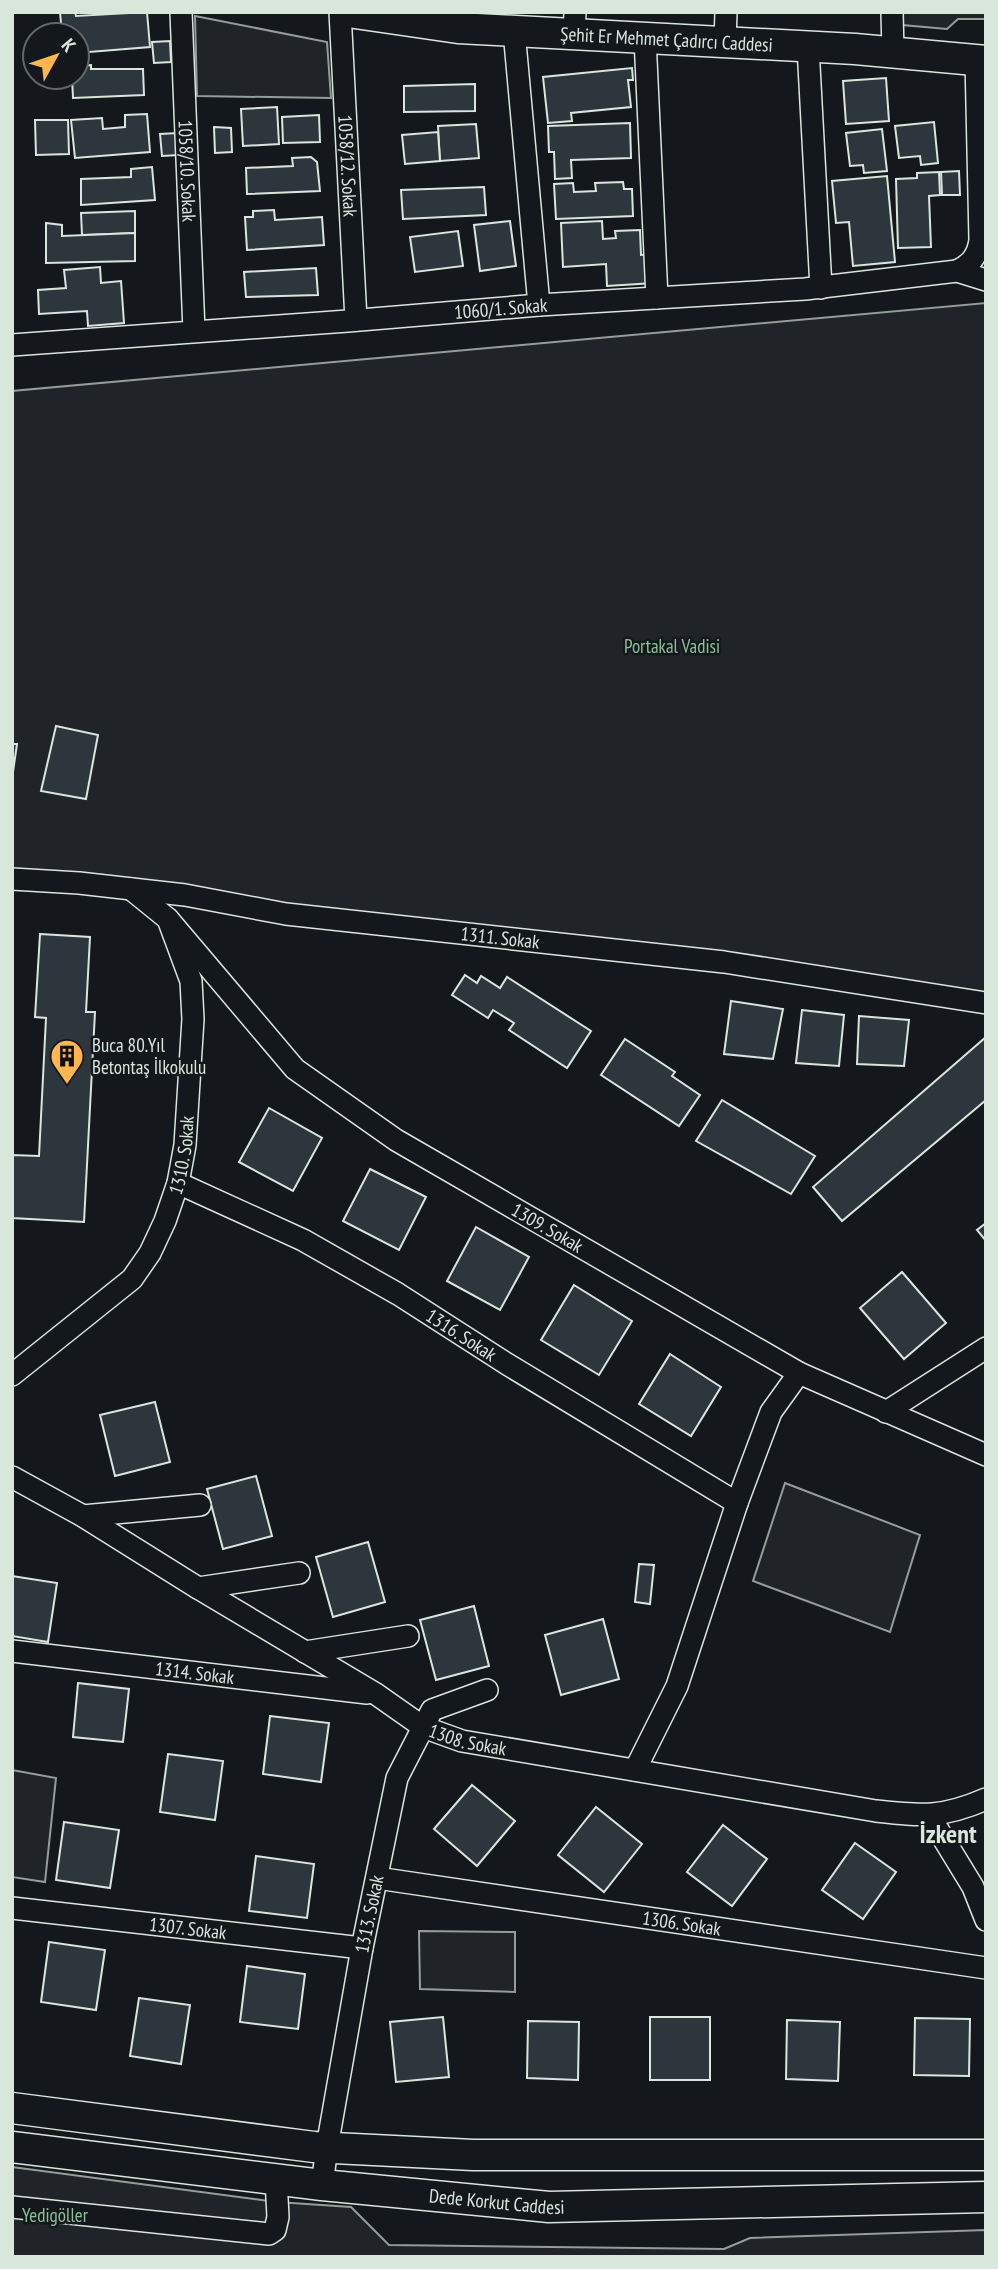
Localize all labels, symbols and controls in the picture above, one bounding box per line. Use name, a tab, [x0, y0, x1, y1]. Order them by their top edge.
north arrow	[21, 21, 91, 91]
street label: Şehit Er Mehmet Çadırcı Caddesi	[560, 21, 773, 57]
text: K	[57, 34, 81, 57]
street label: 1058/12. Sokak	[333, 114, 363, 218]
street label: 1058/10. Sokak	[173, 119, 202, 223]
street label: 1060/1. Sokak	[453, 292, 548, 324]
park label: Portakal Vadisi	[624, 634, 720, 658]
street label: 1311. Sokak	[460, 921, 541, 954]
place label: Buca 80.Yıl Betontaş İlkokulu	[92, 1033, 206, 1079]
building icon: Buca 80.Yıl Betontaş İlkokulu	[48, 1037, 86, 1086]
street label: 1310. Sokak	[163, 1115, 199, 1198]
street label: 1309. Sokak	[507, 1197, 588, 1258]
street label: 1316. Sokak	[422, 1303, 502, 1367]
street label: 1314. Sokak	[154, 1656, 236, 1689]
street label: 1308. Sokak	[426, 1718, 509, 1760]
district label: İzkent	[920, 1817, 977, 1850]
street label: 1313. Sokak	[349, 1872, 389, 1955]
street label: 1306. Sokak	[641, 1905, 723, 1941]
street label: 1307. Sokak	[148, 1912, 228, 1944]
street label: Dede Korkut Caddesi	[428, 2183, 565, 2219]
park label: Yedigöller	[22, 2203, 89, 2227]

